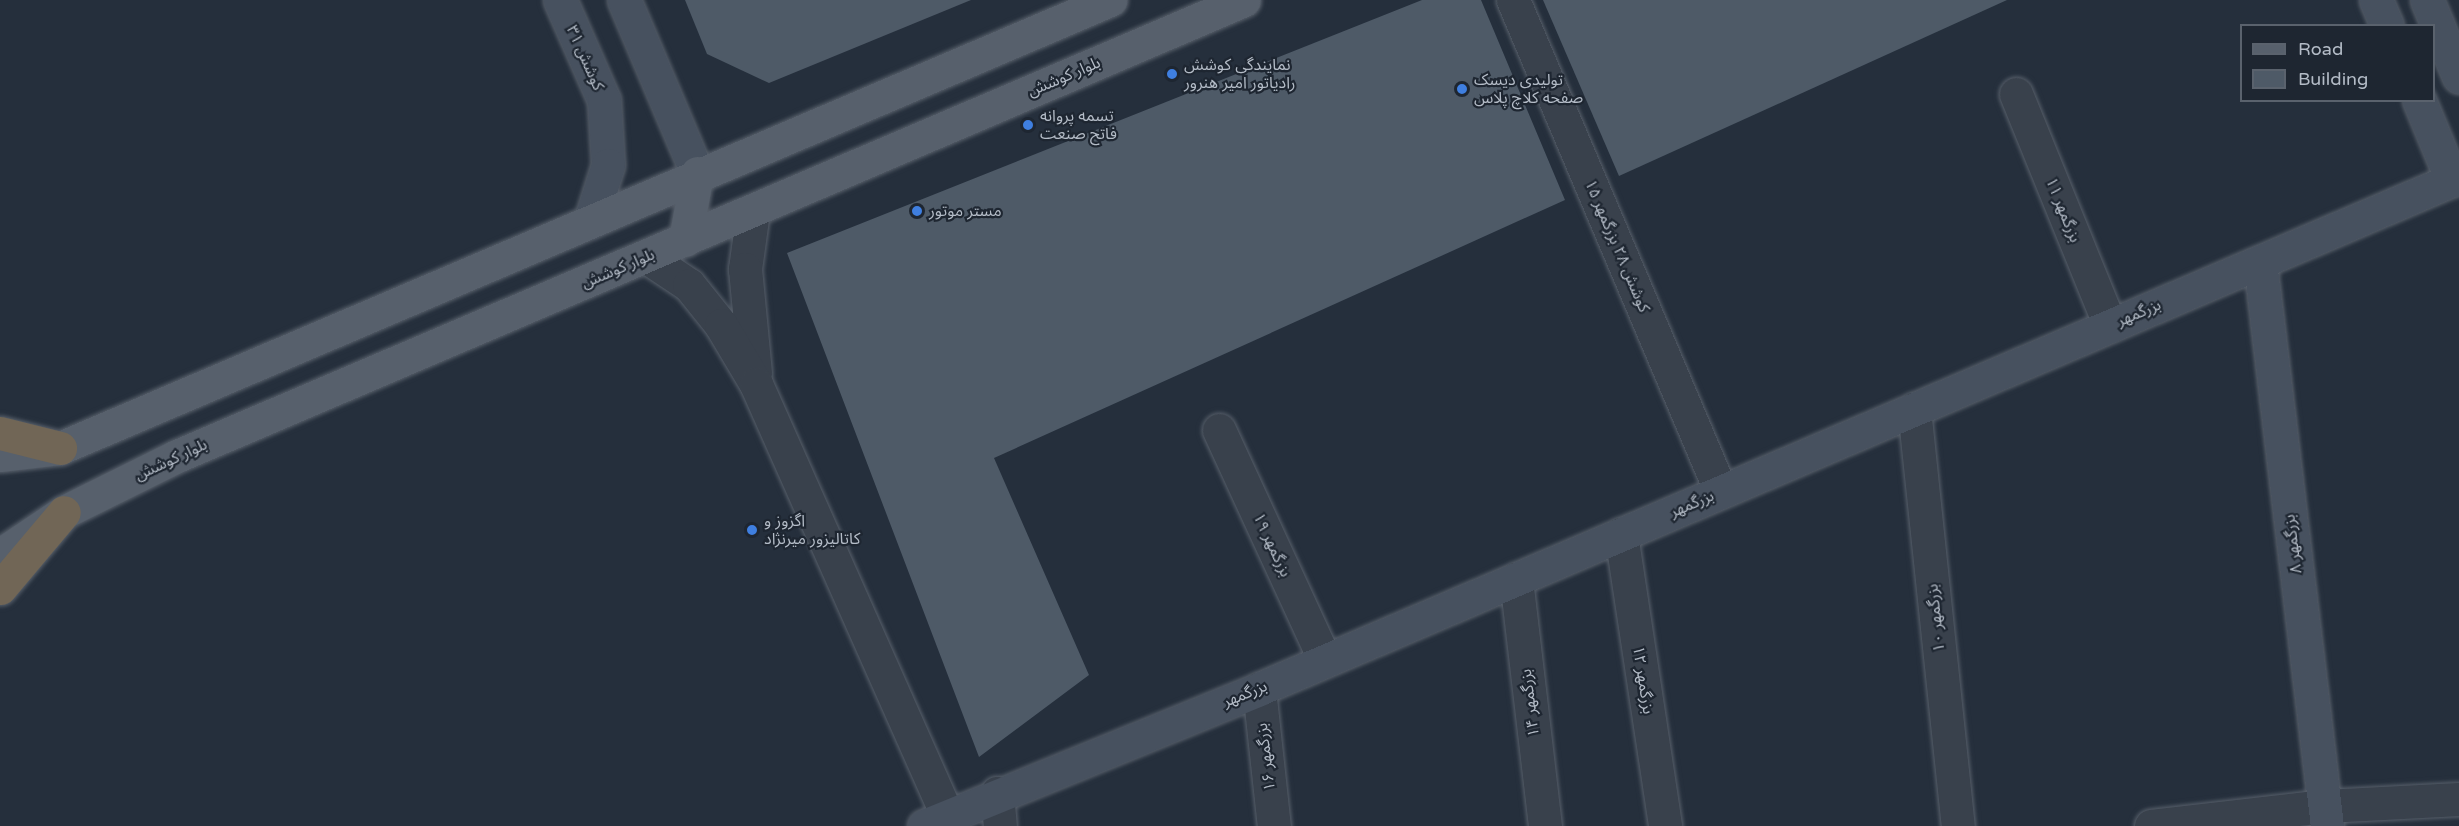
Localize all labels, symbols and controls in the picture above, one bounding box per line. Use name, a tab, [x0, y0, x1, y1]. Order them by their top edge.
street label: کوشش ۳۱	[562, 22, 608, 94]
legend	[2240, 24, 2435, 102]
text: Road	[2298, 38, 2343, 60]
street label: بلوار کوشش	[1025, 53, 1103, 101]
place label: نمایندگی کوشش رادیاتور امیر هنرور	[1184, 55, 1295, 93]
marker: نمایندگی کوشش رادیاتور امیر هنرور	[1165, 67, 1179, 81]
text: Building	[2298, 68, 2368, 90]
place label: تولیدی دیسک صفحه کلاچ پلاس	[1474, 70, 1583, 108]
marker: تولیدی دیسک صفحه کلاچ پلاس	[1455, 82, 1469, 96]
place label: تسمه پروانه فاتح صنعت	[1040, 106, 1117, 144]
marker: تسمه پروانه فاتح صنعت	[1021, 118, 1035, 132]
street label: بزرگمهر ۱۱	[2041, 175, 2085, 245]
street label: کوشش ۲۸ بزرگمهر ۱۵	[1580, 177, 1654, 315]
place label: مستر موتور	[929, 201, 1002, 221]
marker: مستر موتور	[910, 204, 924, 218]
street label: بلوار کوشش	[579, 245, 657, 293]
street label: بزرگمهر	[2114, 295, 2164, 331]
street label: بلوار کوشش	[132, 435, 210, 485]
street label: بزرگمهر	[1667, 486, 1717, 522]
street label: بزرگمهر ۱۹	[1249, 510, 1295, 580]
place label: اگزوز و کاتالیزور میرنژاد	[764, 511, 860, 549]
street label: بزرگمهر ۸	[2280, 513, 2306, 575]
marker: اگزوز و کاتالیزور میرنژاد	[745, 523, 759, 537]
street label: بزرگمهر ۱۰	[1923, 583, 1949, 653]
street label: بزرگمهر ۱۲	[1628, 645, 1658, 715]
street label: بزرگمهر ۱۴	[1516, 668, 1544, 738]
street label: بزرگمهر	[1220, 676, 1270, 712]
street label: بزرگمهر ۱۶	[1252, 722, 1280, 792]

